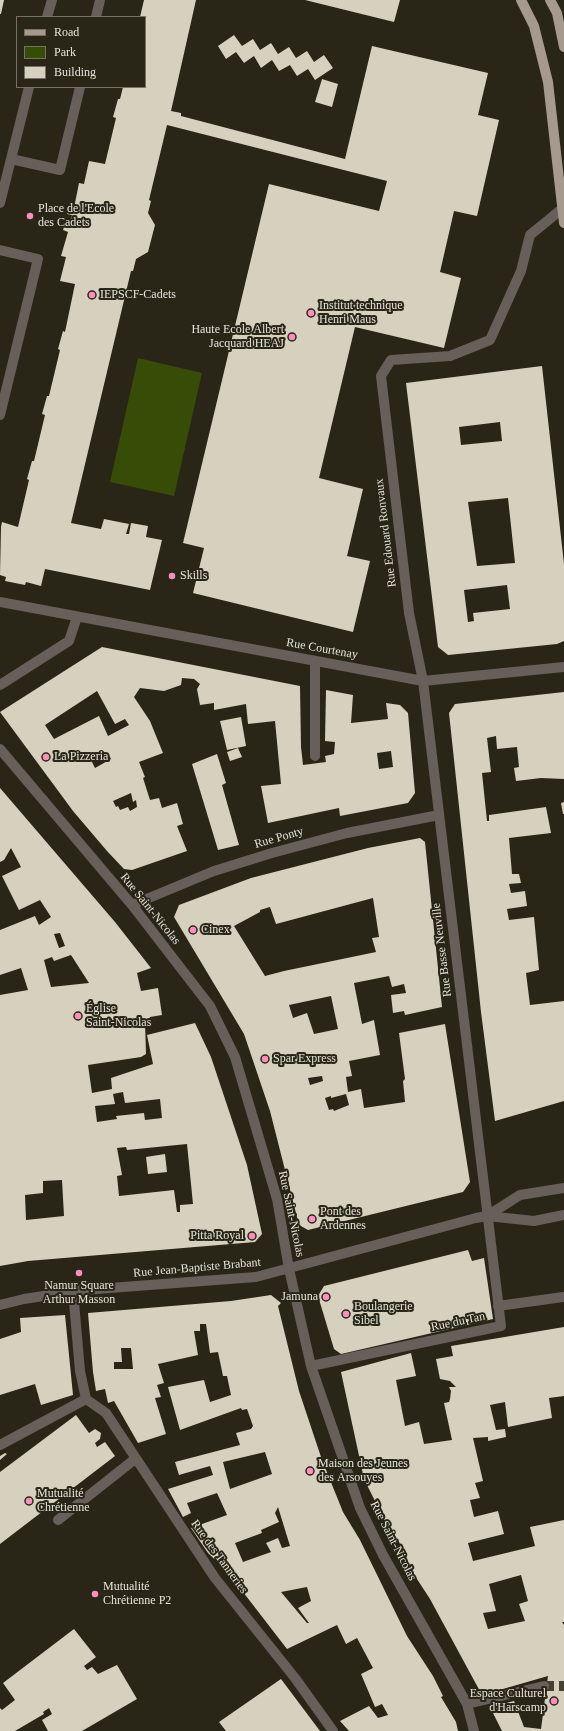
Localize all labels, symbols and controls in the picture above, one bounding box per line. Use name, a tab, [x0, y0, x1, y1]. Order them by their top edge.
legend	[16, 16, 146, 88]
text: Road	[54, 25, 79, 39]
text: Park	[54, 45, 76, 59]
text: Building	[54, 65, 96, 79]
place label: Place de l'Ecole des Cadets	[38, 202, 114, 230]
marker: Place de l'Ecole des Cadets	[25, 211, 35, 221]
place label: IEPSCF-Cadets	[100, 288, 176, 302]
marker: IEPSCF-Cadets	[87, 290, 97, 300]
place label: Institut technique Henri Maus	[319, 299, 403, 327]
marker: Institut technique Henri Maus	[306, 308, 316, 318]
place label: Haute Ecole Albert Jacquard HEAJ	[191, 323, 284, 351]
marker: Haute Ecole Albert Jacquard HEAJ	[287, 332, 297, 342]
street label: Rue Edouard Ronvaux	[372, 478, 400, 588]
place label: Skills	[180, 569, 207, 583]
marker: Skills	[167, 571, 177, 581]
street label: Rue Courtenay	[285, 636, 359, 662]
place label: La Pizzeria	[54, 750, 108, 764]
marker: La Pizzeria	[41, 752, 51, 762]
street label: Rue Ponty	[253, 824, 305, 852]
street label: Rue Saint-Nicolas	[117, 870, 183, 948]
street label: Rue Basse Neuville	[429, 902, 455, 998]
place label: Cinex	[201, 923, 230, 937]
marker: Cinex	[188, 925, 198, 935]
place label: Église Saint-Nicolas	[86, 1002, 151, 1030]
marker: Église Saint-Nicolas	[73, 1011, 83, 1021]
place label: Spar Express	[273, 1052, 336, 1066]
marker: Spar Express	[260, 1054, 270, 1064]
street label: Rue Saint-Nicolas	[275, 1170, 307, 1258]
place label: Pont des Ardennes	[320, 1205, 366, 1233]
marker: Pont des Ardennes	[307, 1214, 317, 1224]
place label: Pitta Royal	[190, 1229, 244, 1243]
marker: Pitta Royal	[247, 1231, 257, 1241]
street label: Rue Jean-Baptiste Brabant	[133, 1255, 261, 1281]
marker: Namur Square Arthur Masson	[74, 1268, 84, 1278]
place label: Namur Square Arthur Masson	[43, 1279, 115, 1307]
place label: Jamuna	[281, 1290, 318, 1304]
marker: Jamuna	[321, 1292, 331, 1302]
place label: Boulangerie Sibel	[354, 1300, 413, 1328]
marker: Boulangerie Sibel	[341, 1309, 351, 1319]
street label: Rue du Tan	[430, 1309, 486, 1335]
place label: Maison des Jeunes des Arsouyes	[318, 1457, 408, 1485]
marker: Maison des Jeunes des Arsouyes	[305, 1466, 315, 1476]
place label: Mutualité Chrétienne	[37, 1487, 90, 1515]
marker: Mutualité Chrétienne	[24, 1496, 34, 1506]
street label: Rue Saint-Nicolas	[367, 1499, 419, 1583]
street label: Rue des Tanneries	[187, 1517, 251, 1597]
place label: Mutualité Chrétienne P2	[103, 1580, 171, 1608]
marker: Mutualité Chrétienne P2	[90, 1589, 100, 1599]
place label: Espace Culturel d'Harscamp	[470, 1687, 546, 1715]
marker: Espace Culturel d'Harscamp	[549, 1696, 559, 1706]

